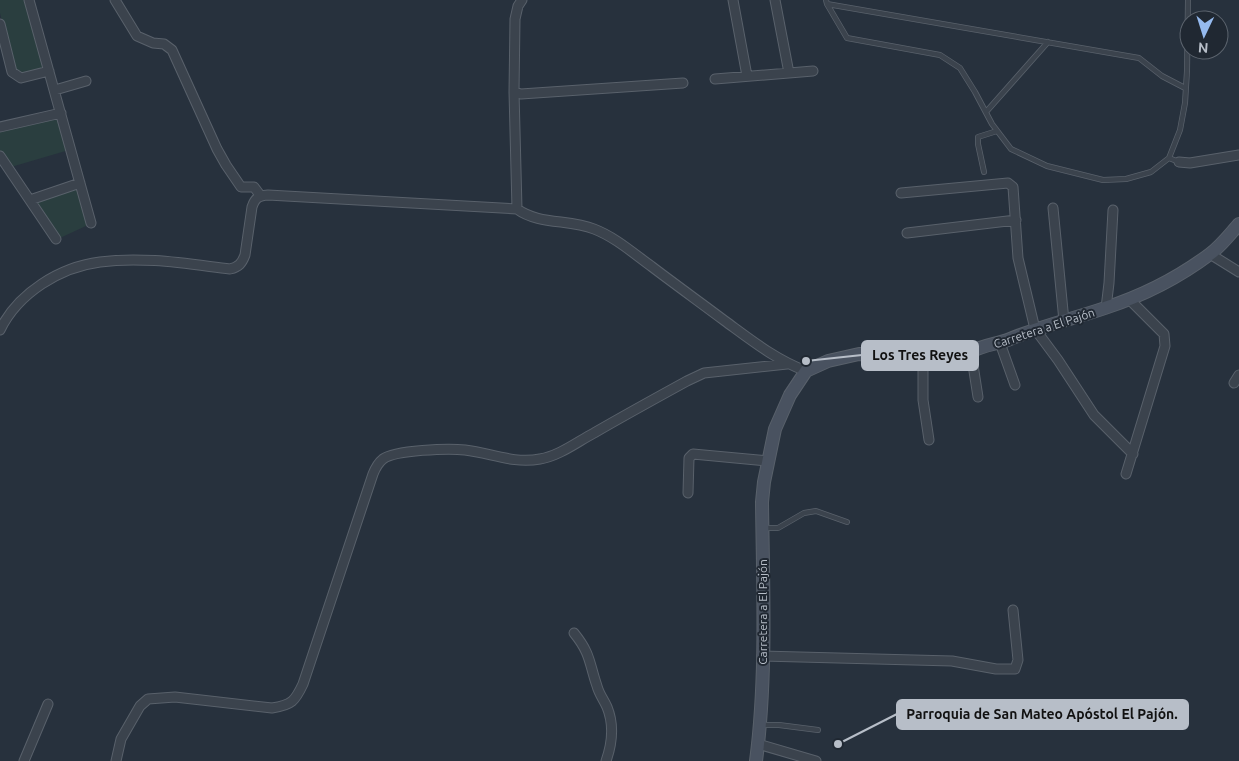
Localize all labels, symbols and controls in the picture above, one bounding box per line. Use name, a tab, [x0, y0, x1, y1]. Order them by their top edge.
north arrow	[1179, 10, 1229, 60]
text: N	[1197, 40, 1209, 56]
street label: Carretera a El Pajón	[992, 306, 1096, 350]
callout: Los Tres Reyes	[862, 341, 978, 370]
text: Los Tres Reyes	[872, 347, 968, 363]
street label: Carretera a El Pajón	[756, 559, 769, 665]
callout: Parroquia de San Mateo Apóstol El Pajón.	[897, 700, 1188, 729]
text: Parroquia de San Mateo Apóstol El Pajón.	[906, 706, 1178, 722]

